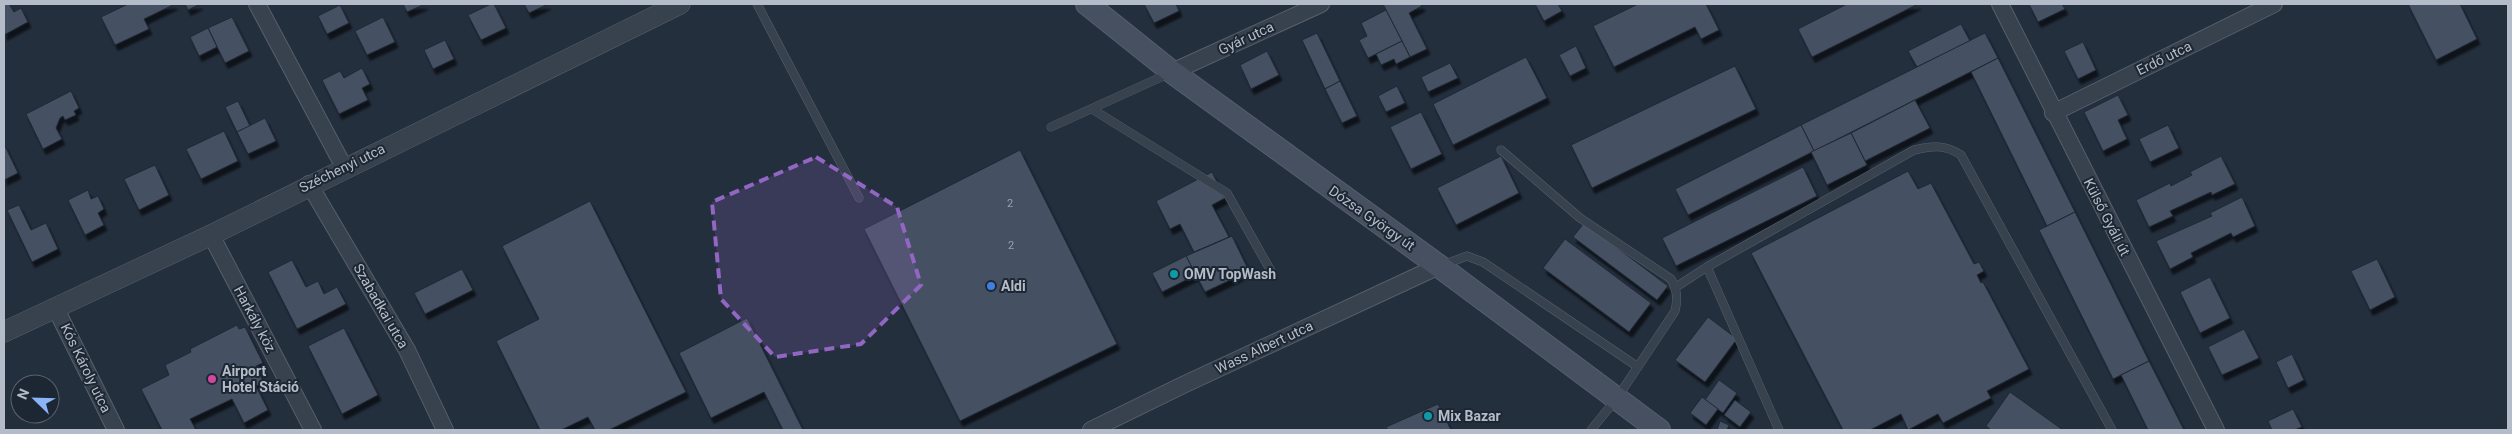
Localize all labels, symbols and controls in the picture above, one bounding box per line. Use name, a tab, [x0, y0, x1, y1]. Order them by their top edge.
street label: Gyár utca	[1216, 18, 1276, 58]
street label: Erdő utca	[2134, 38, 2194, 78]
street label: Széchenyi utca	[296, 140, 388, 196]
street label: Külső Gyáli út	[2081, 176, 2134, 259]
street label: Dózsa György út	[1326, 182, 1418, 254]
house number: 2	[1007, 197, 1013, 210]
house number: 2	[1008, 239, 1014, 252]
street label: Szabadkai utca	[350, 261, 412, 351]
place label: OMV TopWash	[1184, 266, 1276, 282]
marker: OMV TopWash	[1168, 268, 1180, 280]
place label: Aldi	[1001, 278, 1026, 294]
marker: Aldi	[985, 280, 997, 292]
street label: Harkály köz	[231, 283, 279, 355]
street label: Wass Albert utca	[1213, 317, 1315, 377]
street label: Kós Károly utca	[58, 321, 114, 415]
place label: Airport Hotel Stáció	[222, 363, 299, 395]
marker: Airport Hotel Stáció	[206, 373, 218, 385]
north arrow	[10, 374, 60, 424]
text: N	[14, 386, 32, 402]
place label: Mix Bazar	[1438, 408, 1501, 424]
marker: Mix Bazar	[1422, 410, 1434, 422]

